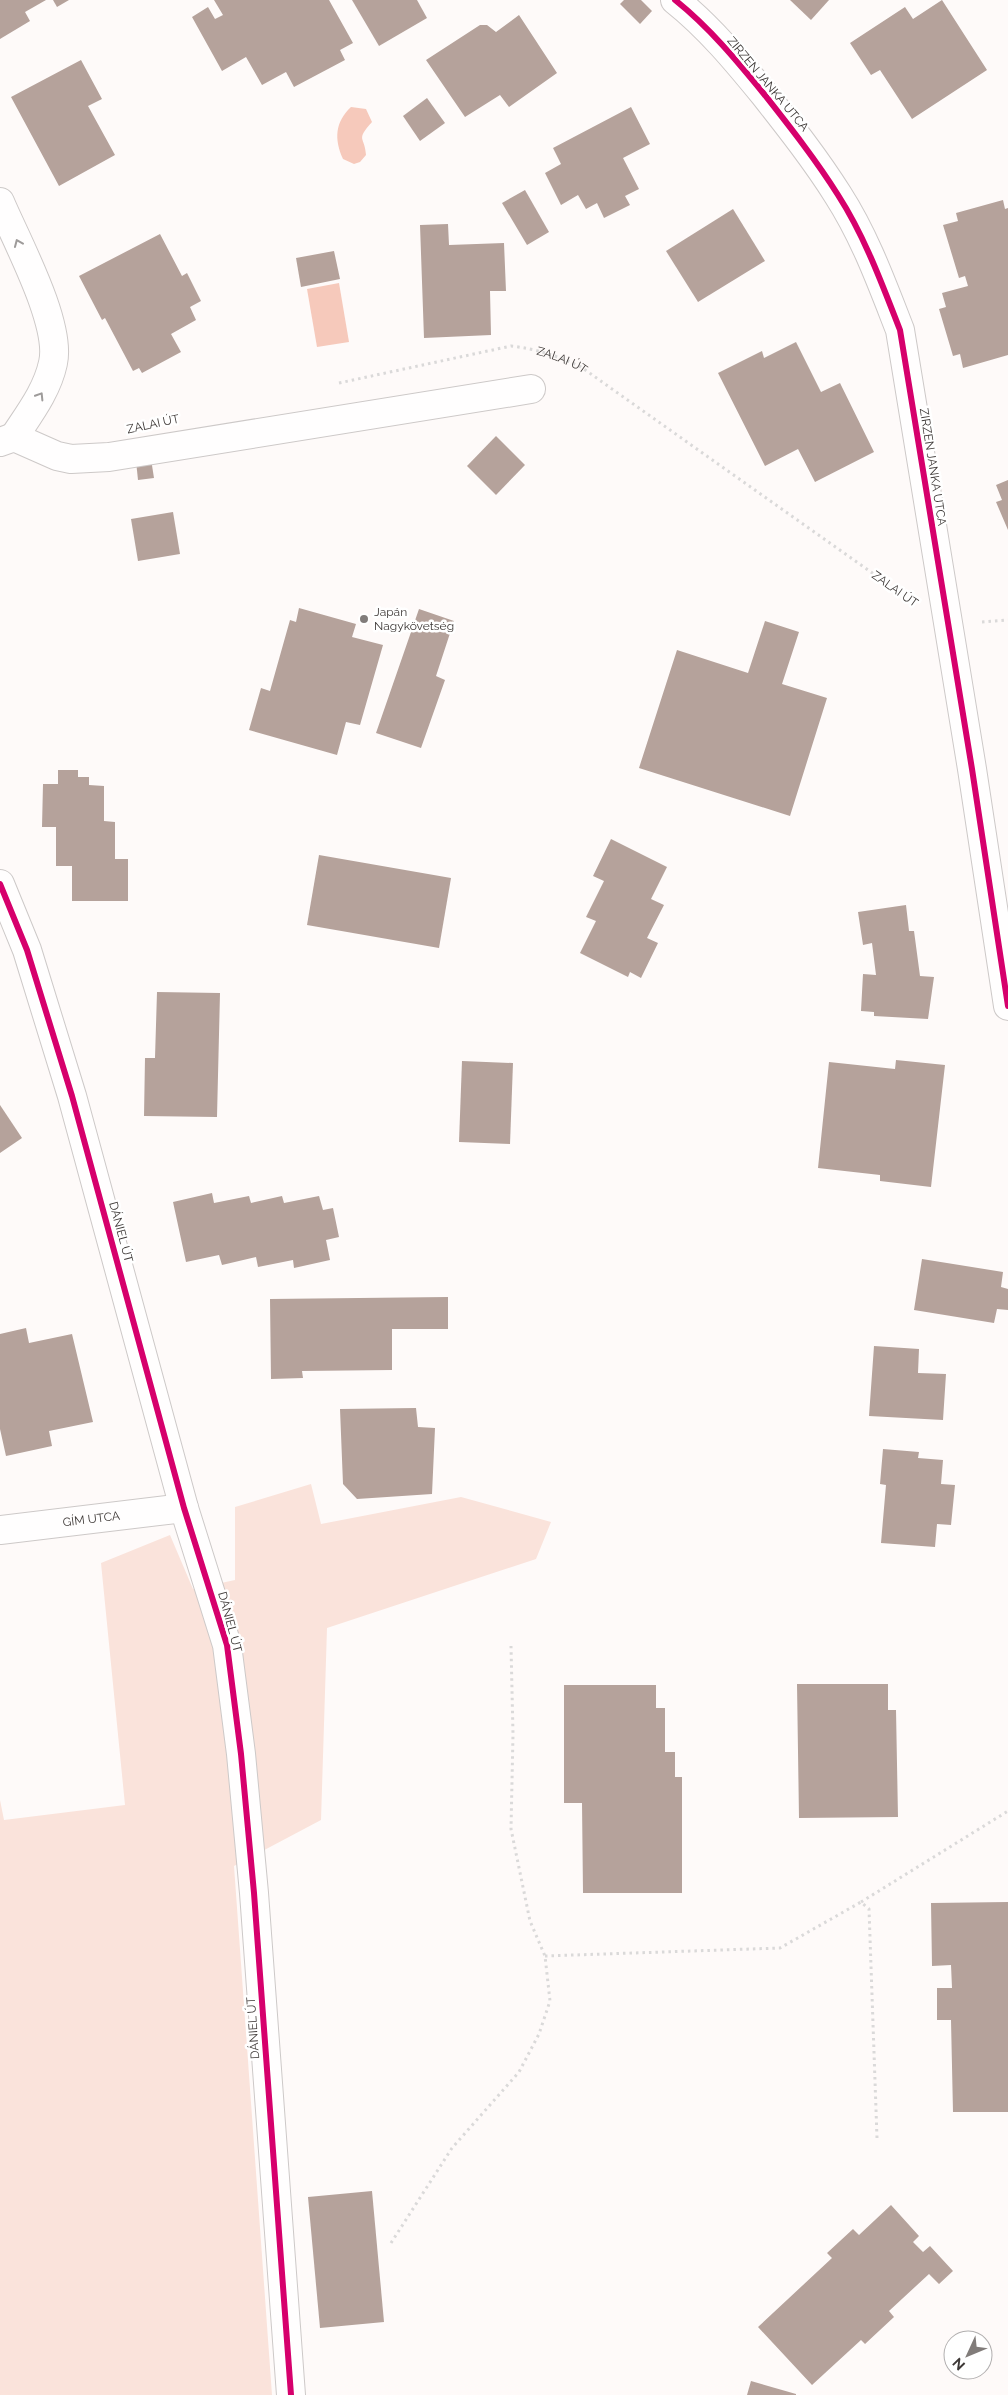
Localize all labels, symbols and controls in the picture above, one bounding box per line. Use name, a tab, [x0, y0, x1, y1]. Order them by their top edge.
street label: ZIRZEN JANKA UTCA	[724, 34, 812, 134]
one-way arrow	[13, 239, 24, 248]
street label: ZALAI ÚT	[535, 344, 591, 377]
one-way arrow	[34, 392, 43, 401]
street label: ZIRZEN JANKA UTCA	[917, 407, 949, 527]
street label: ZALAI ÚT	[126, 411, 181, 436]
street label: ZALAI ÚT	[869, 568, 921, 610]
place label: Japán Nagykövetség	[374, 605, 454, 633]
marker: Japán Nagykövetség	[358, 613, 370, 625]
street label: DÁNIEL ÚT	[106, 1200, 136, 1264]
street label: GÍM UTCA	[62, 1509, 121, 1529]
street label: DÁNIEL ÚT	[215, 1590, 245, 1654]
street label: DÁNIEL ÚT	[244, 1996, 262, 2059]
north arrow	[943, 2330, 993, 2380]
text: N	[949, 2355, 968, 2373]

